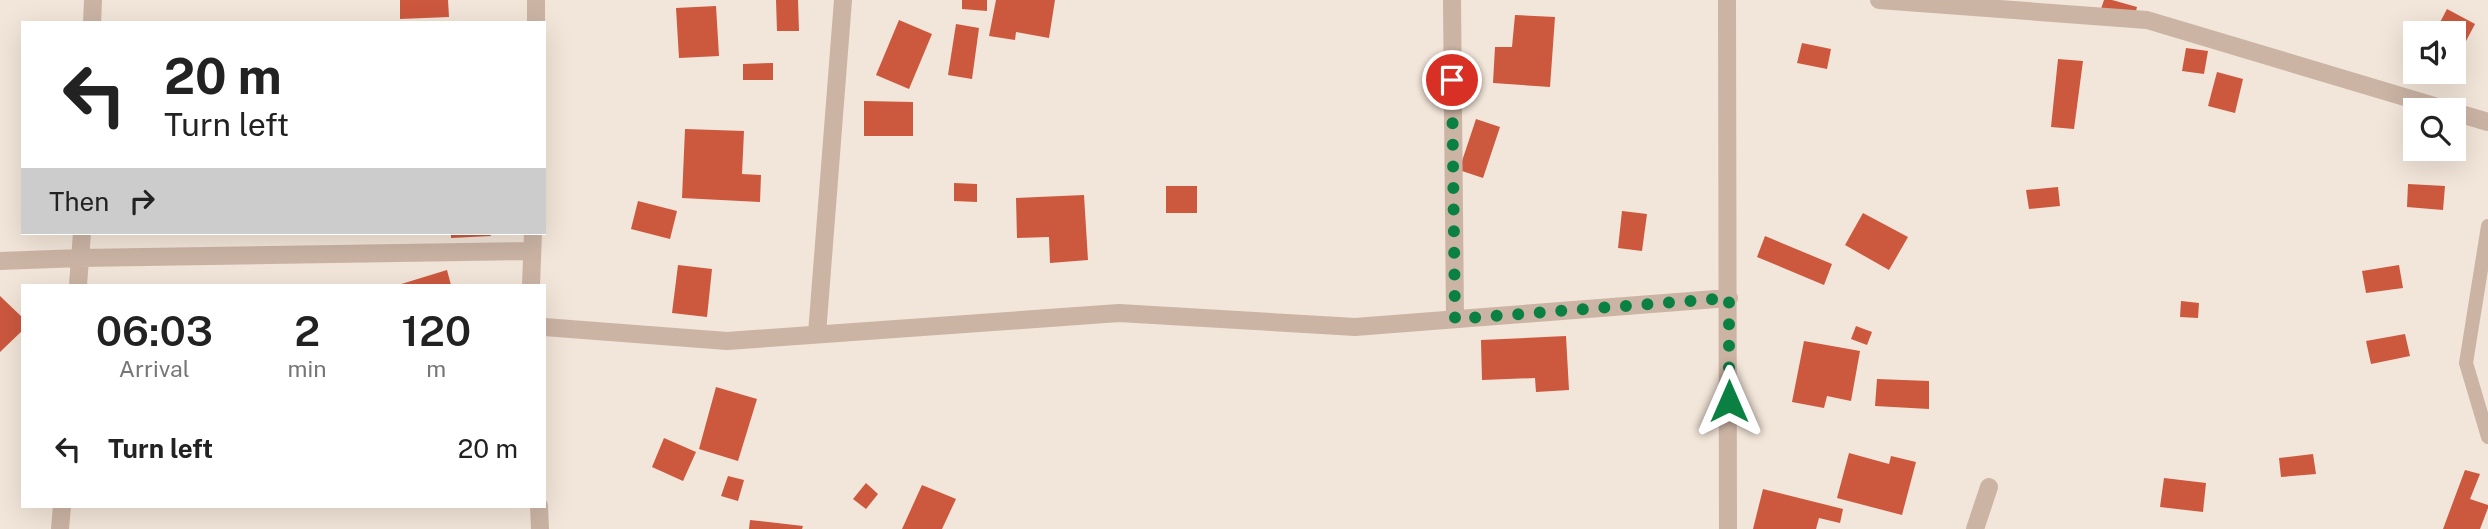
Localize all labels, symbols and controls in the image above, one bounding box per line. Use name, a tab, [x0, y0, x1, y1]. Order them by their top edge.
map controls	[2403, 21, 2466, 161]
button: sound	[2403, 21, 2466, 84]
text: 20 m	[164, 47, 282, 105]
icon: left	[49, 49, 140, 140]
pin	[1422, 50, 1482, 110]
icon: arrive	[1433, 61, 1471, 99]
button: search	[2403, 98, 2466, 161]
text: Turn left	[164, 106, 289, 143]
icon: right	[123, 182, 161, 220]
text: Then	[49, 186, 109, 217]
text: 06:03	[96, 306, 213, 355]
text: 2	[294, 306, 320, 355]
text: 120	[401, 306, 471, 355]
text: Arrival	[119, 355, 190, 382]
text: min	[288, 355, 327, 382]
text: m	[426, 355, 446, 382]
position arrow	[1692, 364, 1766, 438]
icon: left	[49, 430, 87, 468]
text: Turn left	[108, 433, 213, 464]
text: 20 m	[458, 433, 518, 464]

